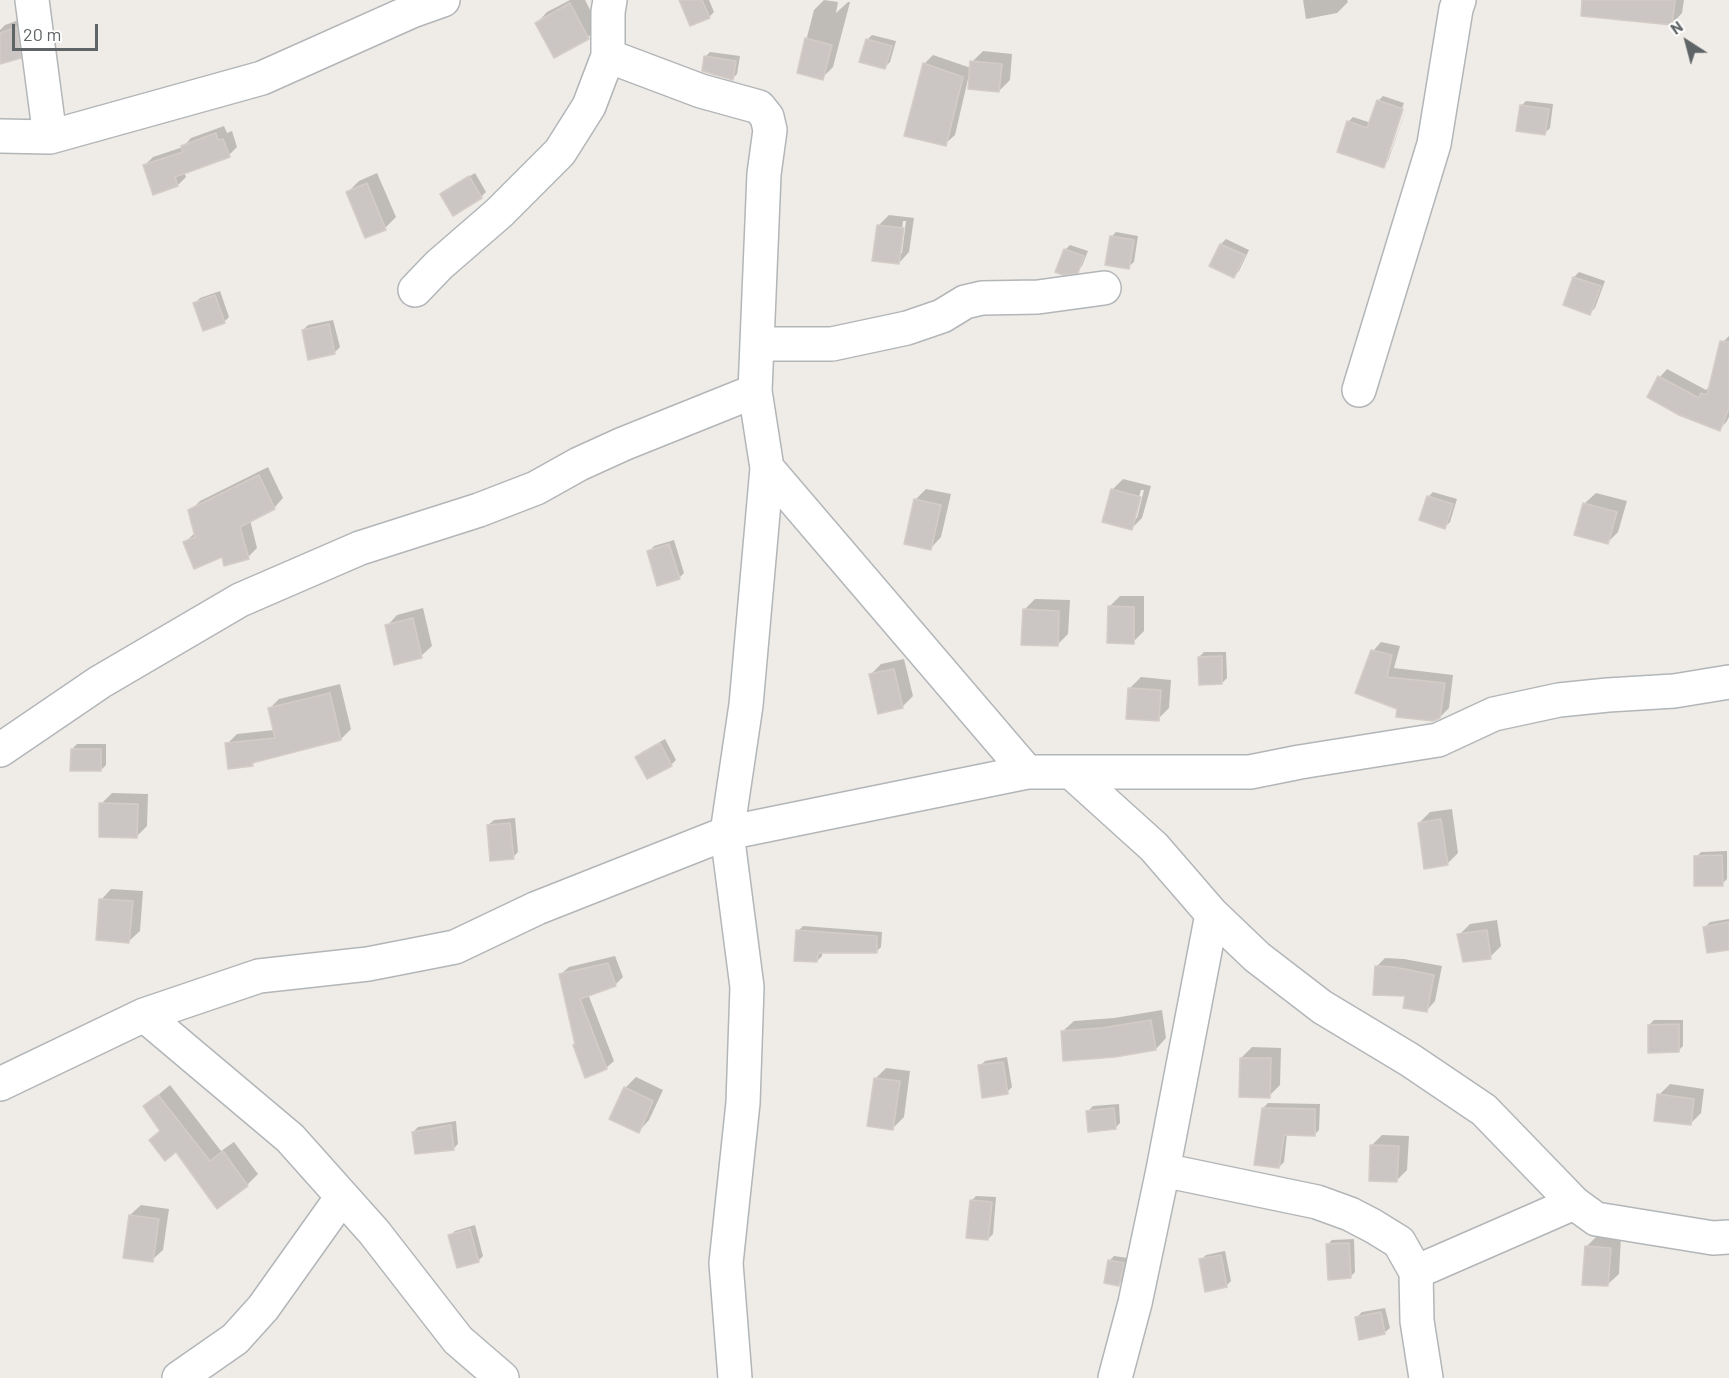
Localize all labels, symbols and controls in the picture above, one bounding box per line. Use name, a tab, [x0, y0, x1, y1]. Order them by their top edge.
scale bar	[15, 12, 100, 50]
north arrow	[1657, 12, 1717, 72]
text: N	[1666, 16, 1686, 38]
text: 20 m	[23, 23, 61, 45]

